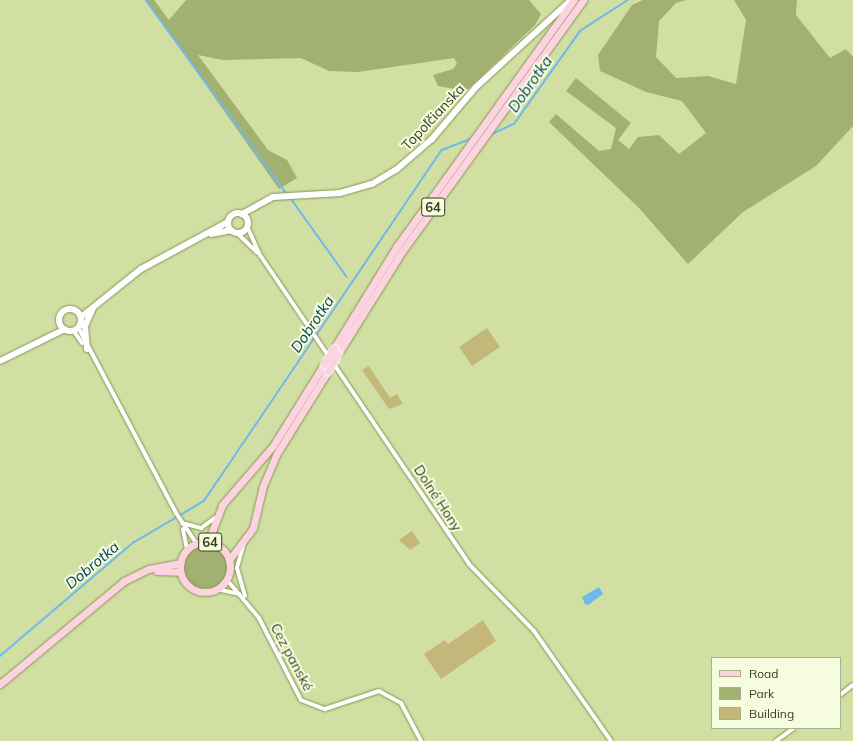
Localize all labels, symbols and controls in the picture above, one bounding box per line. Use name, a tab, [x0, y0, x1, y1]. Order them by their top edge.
water label: Dobrotka	[504, 52, 556, 116]
street label: Topoľčianska	[398, 80, 468, 154]
road number: 64	[421, 196, 445, 218]
water label: Dobrotka	[287, 292, 337, 356]
street label: Dolné Hony	[410, 462, 466, 534]
road number: 64	[198, 531, 222, 553]
water label: Dobrotka	[62, 537, 122, 593]
street label: Cez panské	[267, 620, 317, 694]
legend	[711, 657, 841, 729]
text: Road	[749, 666, 778, 681]
text: Park	[749, 686, 774, 701]
text: Building	[749, 706, 794, 721]

